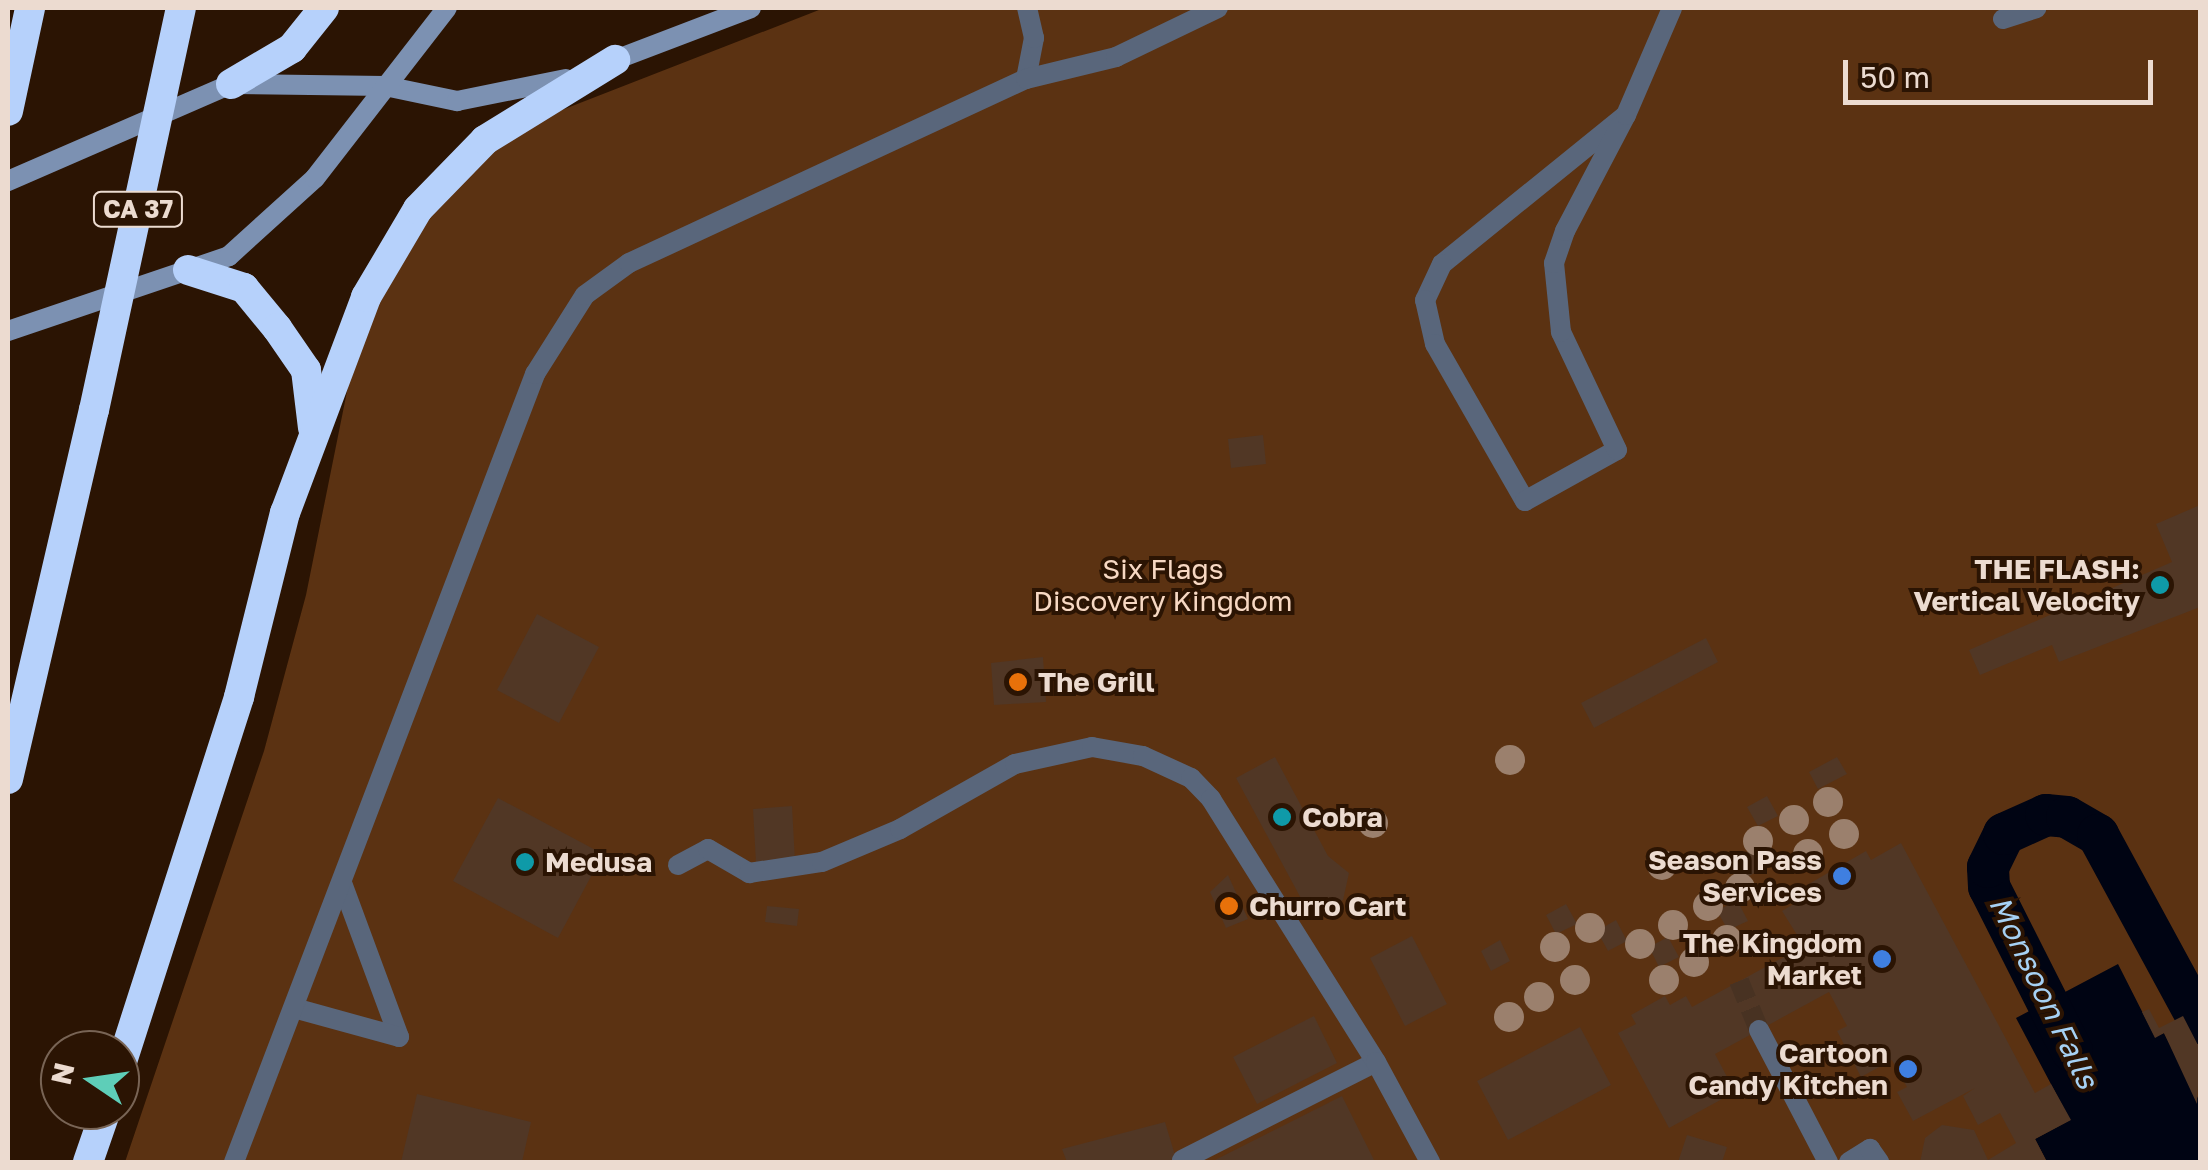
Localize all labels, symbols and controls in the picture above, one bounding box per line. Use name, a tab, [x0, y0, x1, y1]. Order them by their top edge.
scale bar	[1848, 40, 2158, 102]
text: 50 m	[1860, 59, 1930, 95]
road number: CA 37	[90, 189, 186, 229]
park label: Six Flags Discovery Kingdom	[1033, 552, 1293, 618]
place label: THE FLASH: Vertical Velocity	[1913, 552, 2140, 618]
marker: THE FLASH: Vertical Velocity	[2149, 574, 2171, 596]
place label: The Grill	[1038, 665, 1155, 699]
marker: The Grill	[1007, 671, 1029, 693]
place label: Cobra	[1302, 800, 1383, 834]
marker: Cobra	[1271, 806, 1293, 828]
place label: Season Pass Services	[1648, 843, 1822, 909]
place label: Medusa	[545, 845, 652, 879]
marker: Medusa	[514, 851, 536, 873]
marker: Season Pass Services	[1831, 865, 1853, 887]
place label: Churro Cart	[1249, 889, 1406, 923]
water label: Monsoon Falls	[1982, 890, 2106, 1094]
marker: Churro Cart	[1218, 895, 1240, 917]
place label: The Kingdom Market	[1683, 926, 1862, 992]
marker: The Kingdom Market	[1871, 948, 1893, 970]
north arrow	[40, 1030, 140, 1130]
place label: Cartoon Candy Kitchen	[1688, 1036, 1888, 1102]
marker: Cartoon Candy Kitchen	[1897, 1058, 1919, 1080]
text: N	[44, 1060, 81, 1088]

